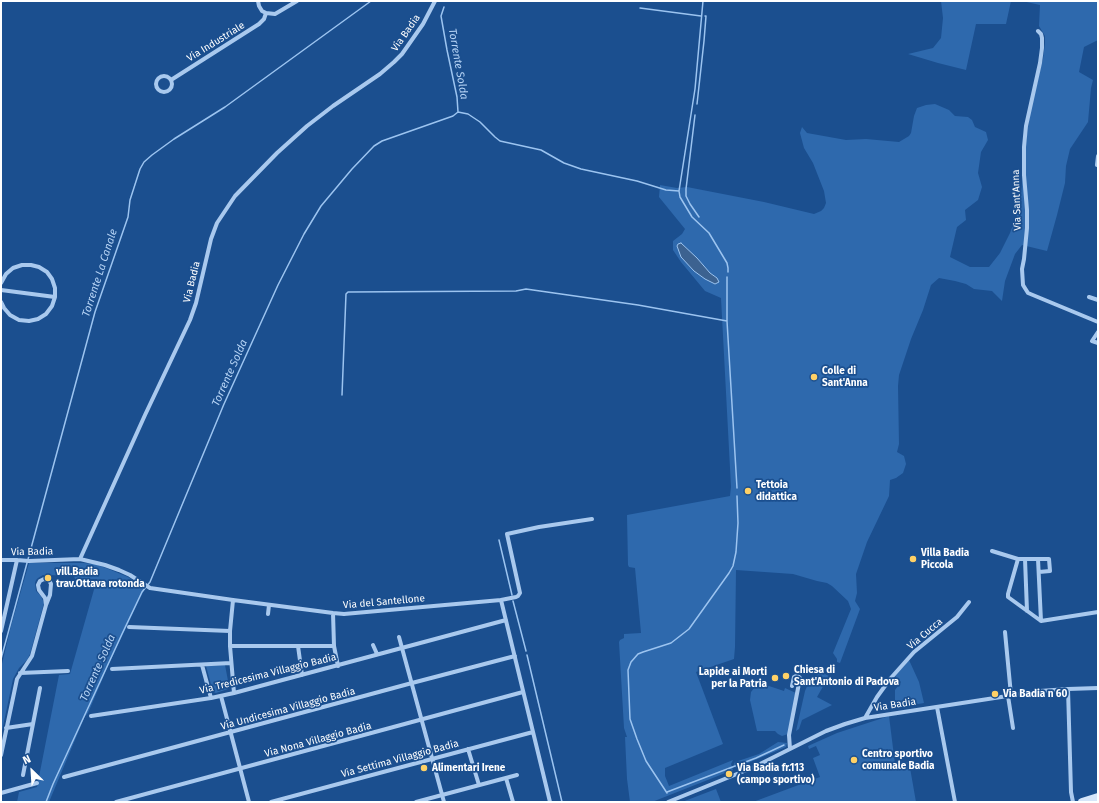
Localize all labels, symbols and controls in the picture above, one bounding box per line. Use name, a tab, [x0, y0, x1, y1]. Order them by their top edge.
street label: Via Badia	[389, 12, 423, 54]
street label: Via Industriale	[185, 20, 247, 64]
water label: Torrente Solda	[445, 27, 471, 101]
street label: Via Sant'Anna	[1010, 169, 1024, 231]
water label: Torrente La Canale	[80, 227, 120, 319]
street label: Via Badia	[181, 260, 203, 304]
water label: Torrente Solda	[209, 338, 251, 408]
place label: Colle di Sant'Anna	[822, 365, 868, 388]
marker: Colle di Sant'Anna	[809, 372, 819, 382]
place label: Tettoia didattica	[756, 479, 797, 502]
marker: Tettoia didattica	[743, 486, 753, 496]
street label: Via Badia	[11, 546, 53, 558]
place label: Villa Badia Piccola	[921, 547, 969, 570]
marker: Villa Badia Piccola	[908, 554, 918, 564]
place label: vill.Badia trav.Ottava rotonda	[56, 566, 145, 590]
marker: vill.Badia trav.Ottava rotonda	[43, 573, 53, 583]
street label: Via del Santellone	[343, 592, 425, 612]
street label: Via Cucca	[905, 616, 945, 652]
water label: Torrente Solda	[77, 633, 119, 703]
street label: Via Tredicesima Villaggio Badia	[198, 651, 338, 697]
place label: Chiesa di Sant'Antonio di Padova	[794, 664, 899, 688]
place label: Lapide ai Morti per la Patria	[699, 666, 767, 690]
marker: Chiesa di Sant'Antonio di Padova	[781, 671, 791, 681]
marker: Lapide ai Morti per la Patria	[770, 673, 780, 683]
street label: Via Undicesima Villaggio Badia	[219, 685, 357, 733]
place label: Via Badia n 60	[1003, 688, 1067, 700]
marker: Via Badia n 60	[990, 689, 1000, 699]
street label: Via Badia	[873, 696, 917, 714]
street label: Via Nona Villaggio Badia	[263, 720, 373, 760]
street label: Via Settima Villaggio Badia	[340, 738, 460, 780]
place label: Centro sportivo comunale Badia	[862, 748, 935, 772]
north arrow	[12, 751, 52, 791]
text: N	[21, 752, 33, 767]
marker: Centro sportivo comunale Badia	[849, 755, 859, 765]
place label: Alimentari Irene	[432, 762, 505, 774]
place label: Via Badia fr.113 (campo sportivo)	[737, 762, 815, 786]
marker: Alimentari Irene	[419, 763, 429, 773]
marker: Via Badia fr.113 (campo sportivo)	[724, 769, 734, 779]

